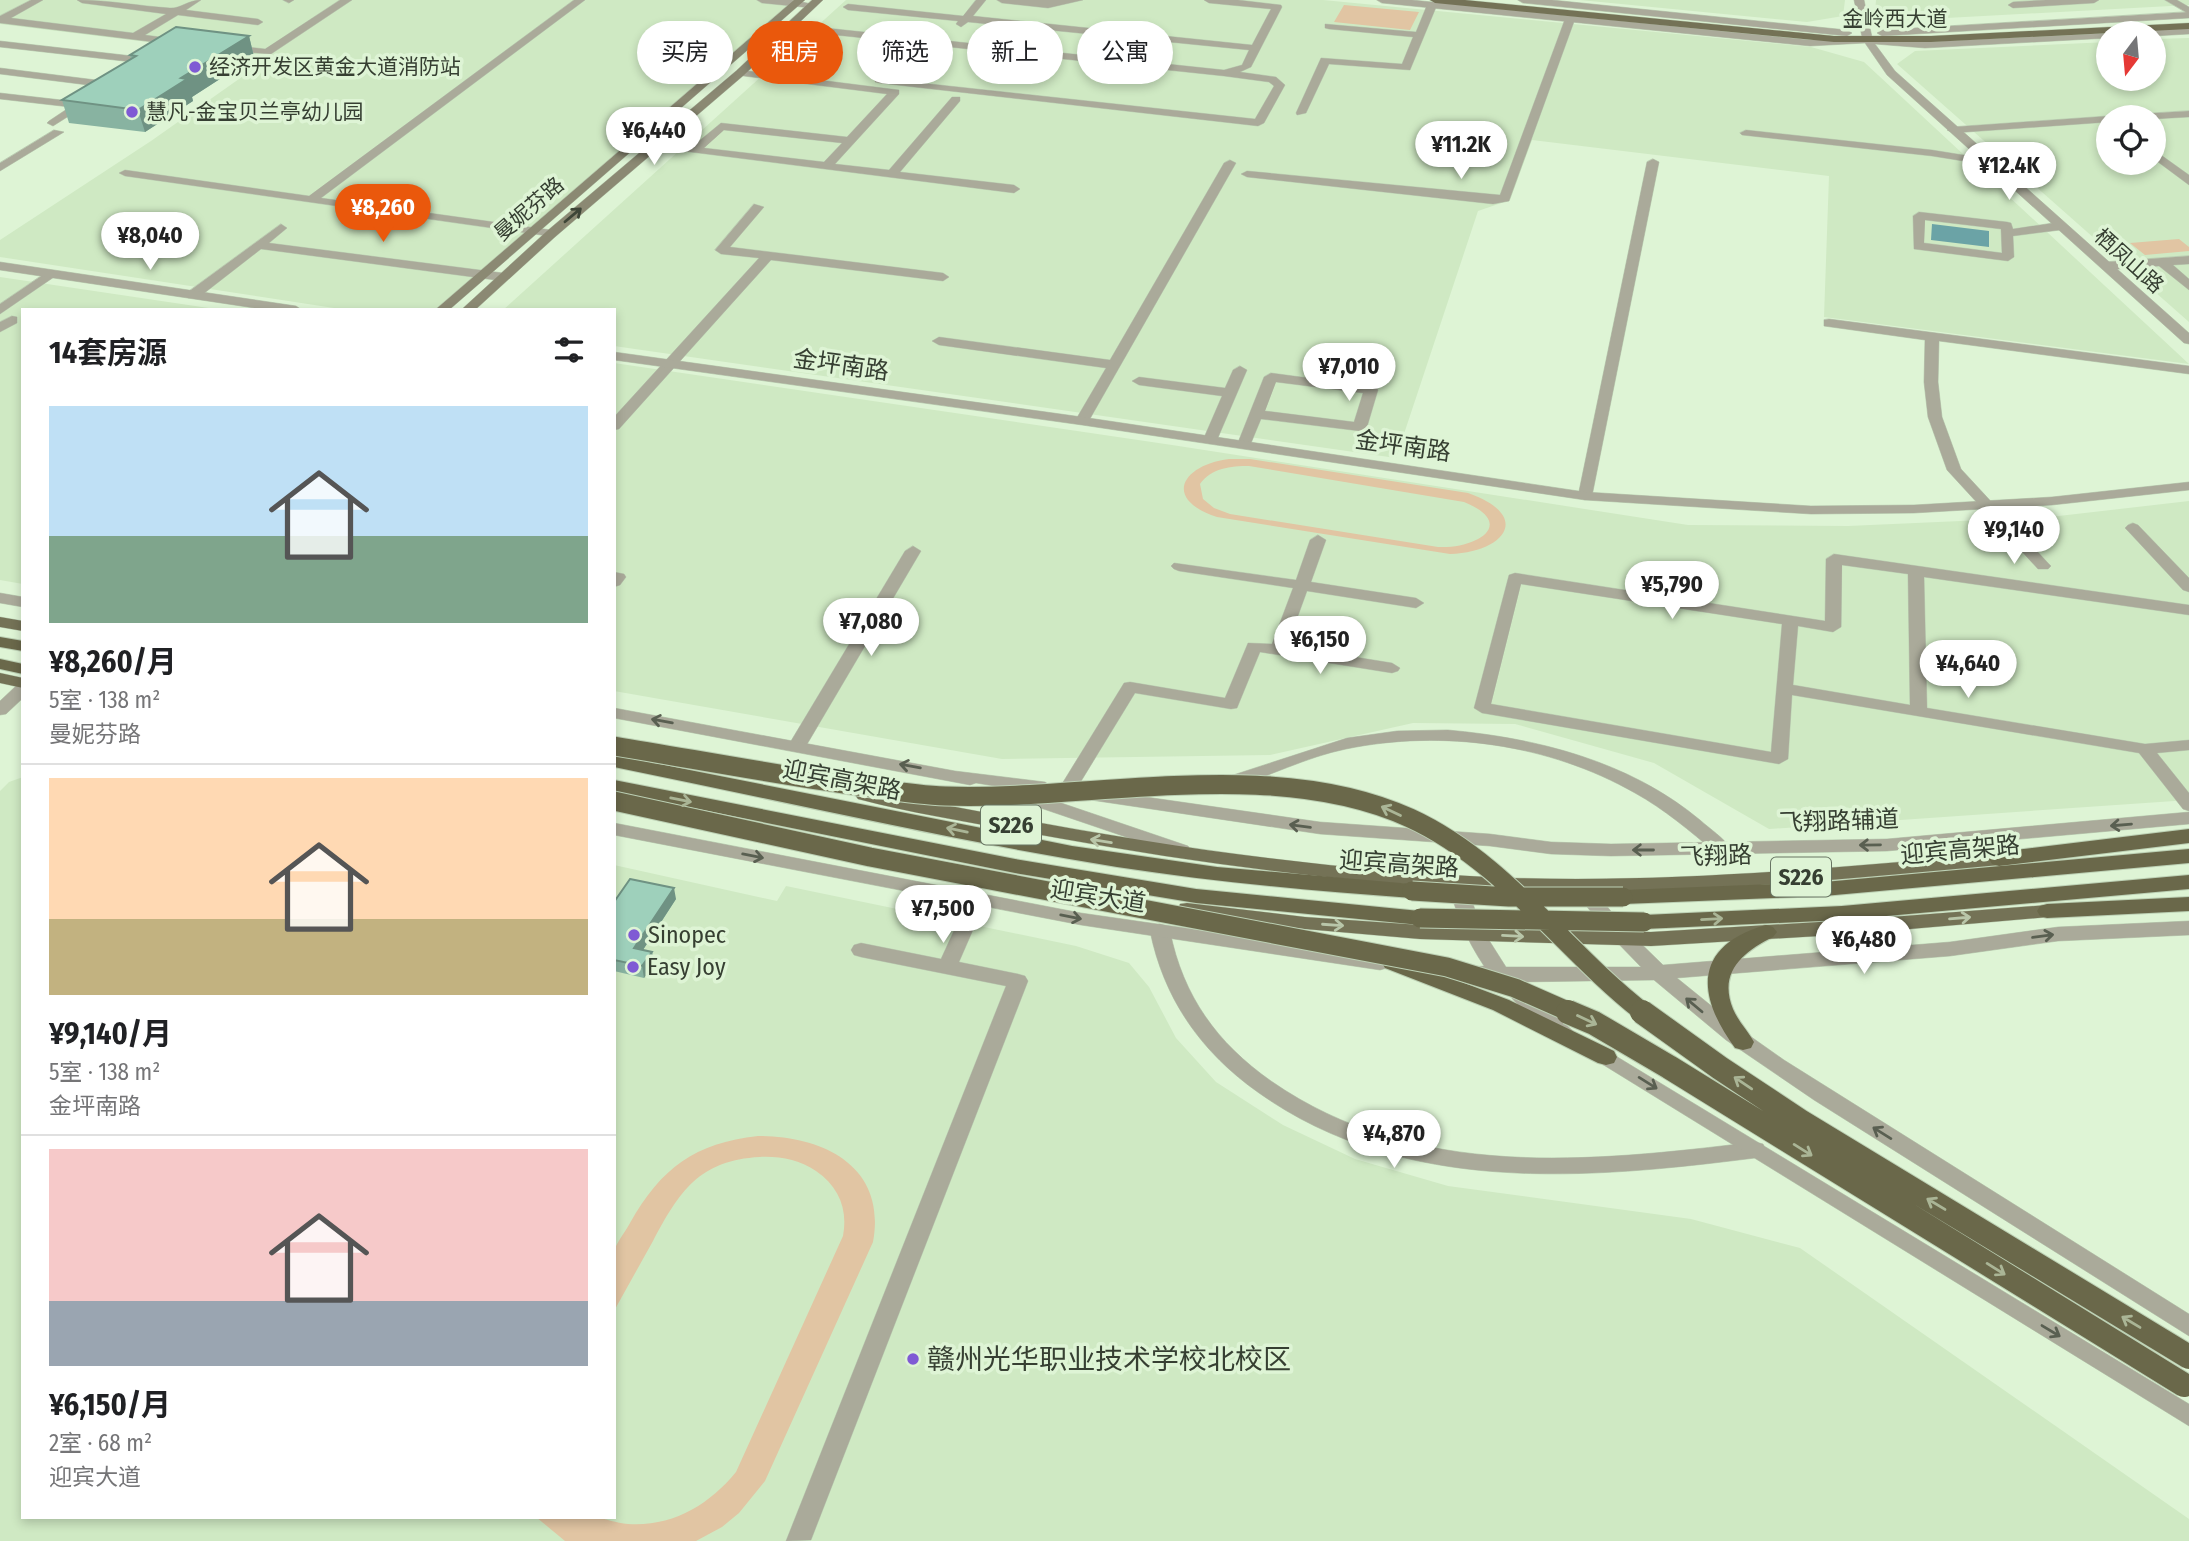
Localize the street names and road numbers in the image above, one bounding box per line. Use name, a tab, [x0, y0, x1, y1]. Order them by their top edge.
street label: 金岭西大道	[1843, 6, 1948, 32]
street label: 曼妮芬路	[489, 172, 569, 246]
street label: 栖凤山路	[2089, 223, 2169, 299]
street label: 金坪南路	[792, 344, 890, 386]
street label: 金坪南路	[1354, 425, 1452, 467]
street label: 迎宾高架路	[780, 755, 904, 805]
street label: 飞翔路辅道	[1779, 805, 1899, 837]
road number: S226	[981, 806, 1041, 845]
street label: 迎宾高架路	[1899, 831, 2021, 869]
street label: 飞翔路	[1680, 841, 1752, 871]
street label: 迎宾高架路	[1338, 846, 1460, 882]
road number: S226	[1771, 858, 1831, 897]
street label: 迎宾大道	[1048, 875, 1148, 917]

